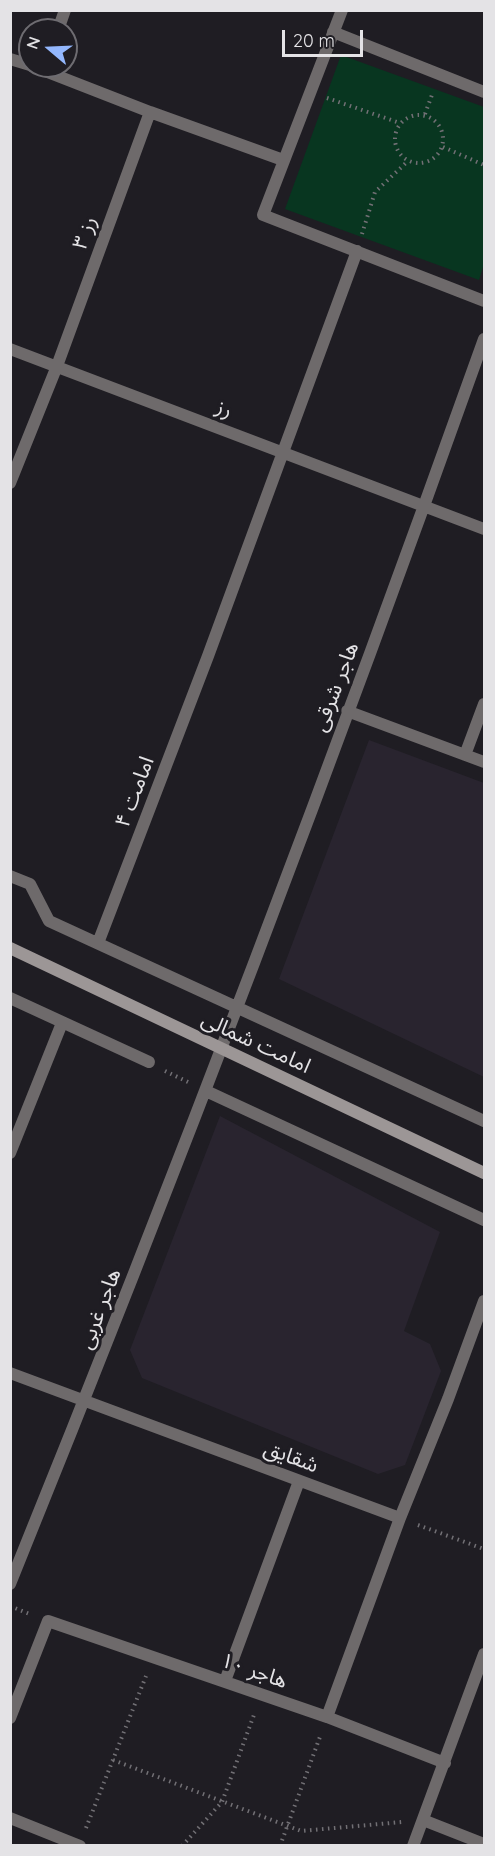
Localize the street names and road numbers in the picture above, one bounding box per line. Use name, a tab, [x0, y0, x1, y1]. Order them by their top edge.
street label: رز ۳	[67, 213, 103, 253]
street label: رز	[212, 394, 236, 424]
street label: هاجر شرقی	[307, 639, 365, 735]
street label: امامت ۴	[110, 753, 160, 831]
street label: امامت شمالی	[197, 1007, 315, 1079]
street label: هاجر غربی	[73, 1265, 127, 1353]
street label: شقایق	[260, 1436, 322, 1478]
street label: هاجر ۱۰	[217, 1648, 291, 1694]

